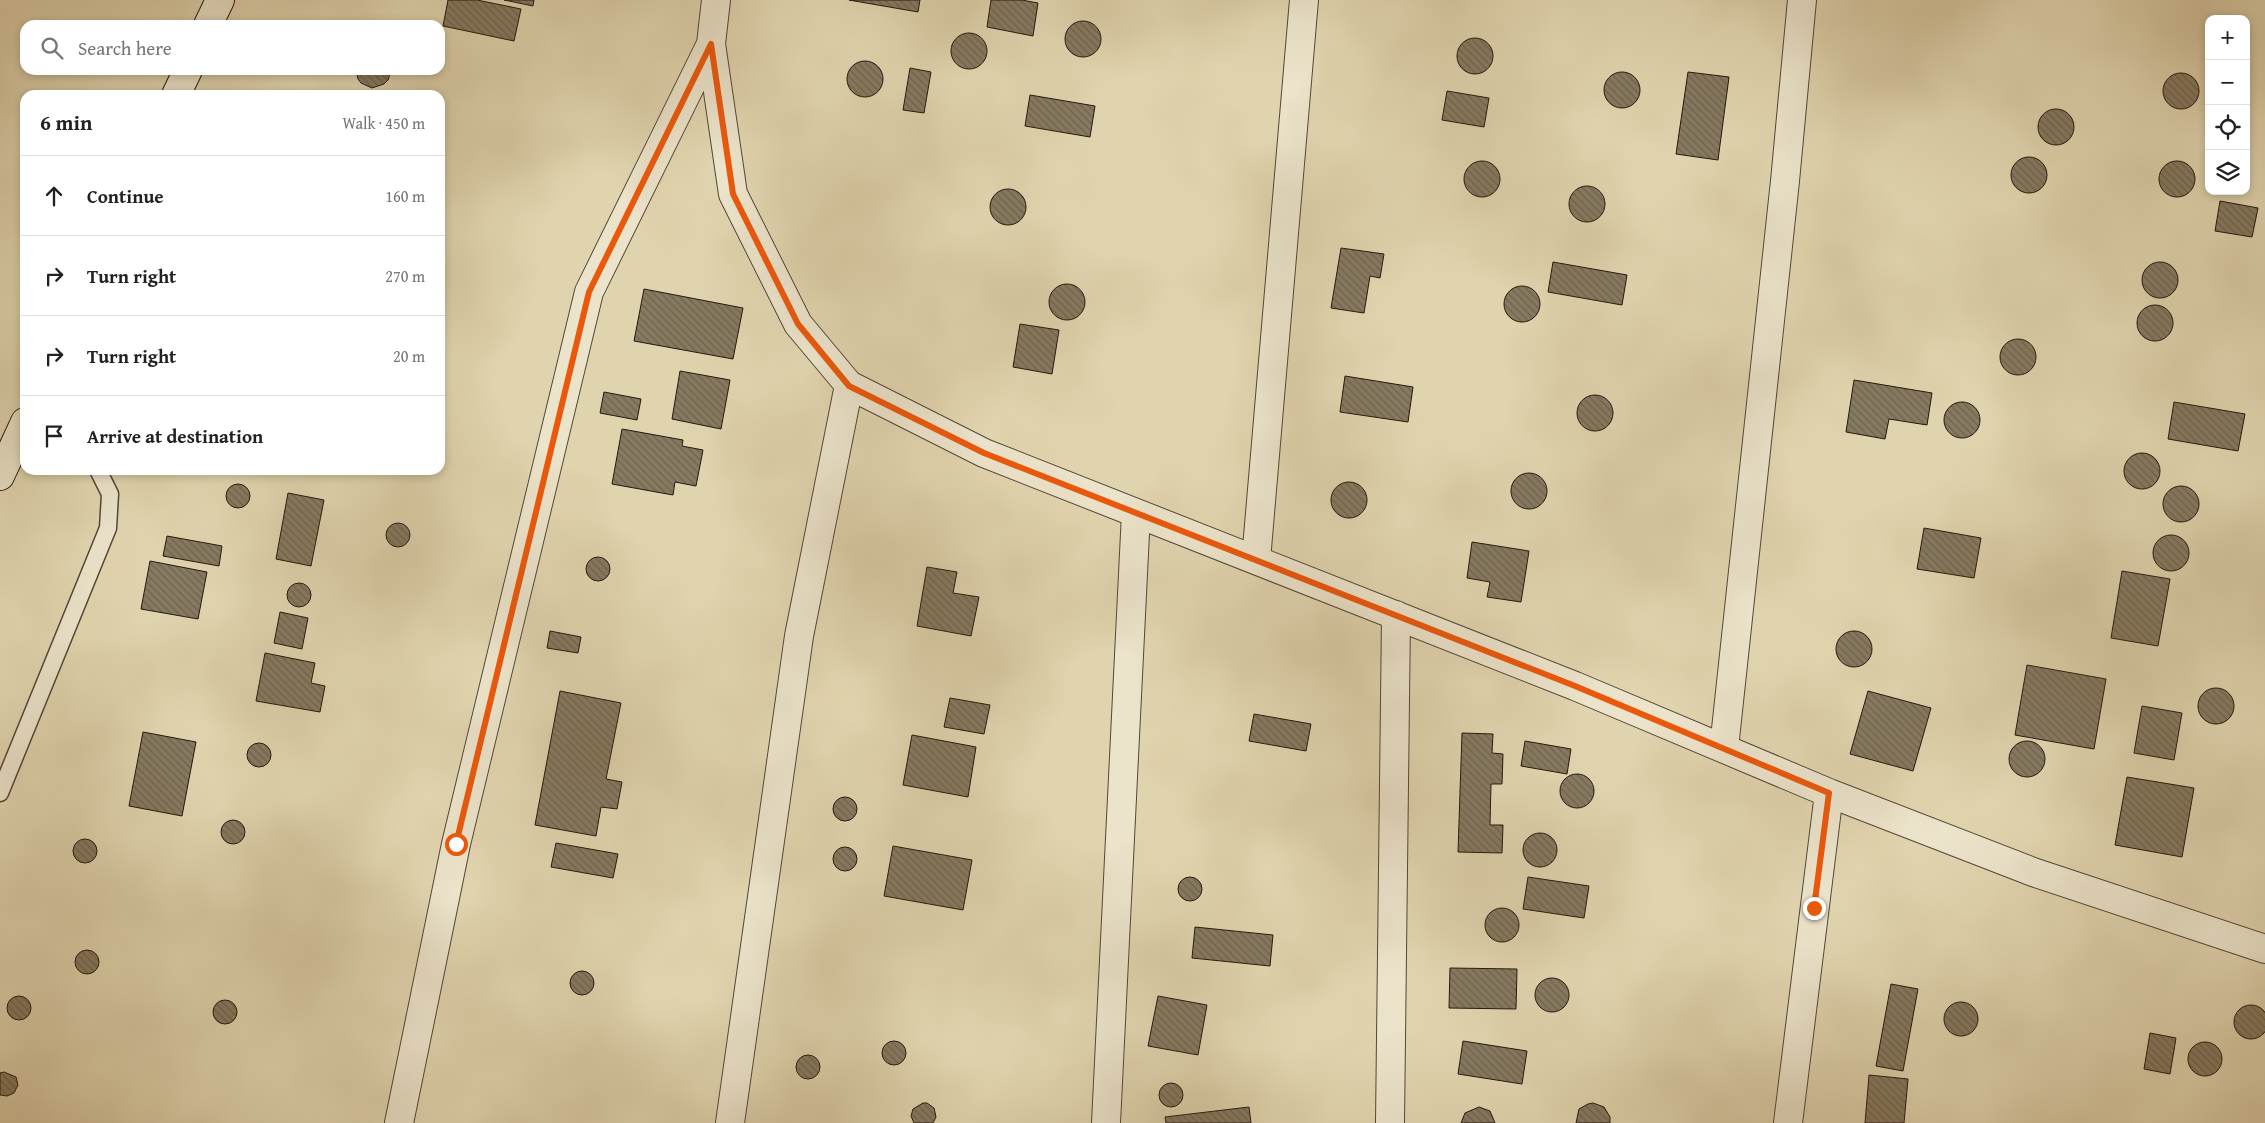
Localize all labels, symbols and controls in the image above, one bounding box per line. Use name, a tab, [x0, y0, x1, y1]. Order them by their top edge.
map controls	[2205, 15, 2250, 195]
button: +	[2205, 15, 2250, 60]
search box	[20, 20, 445, 75]
icon: search	[38, 34, 66, 62]
text: Search here	[78, 34, 172, 62]
button: −	[2205, 60, 2250, 105]
button: locate	[2205, 105, 2250, 150]
text: 6 min	[40, 107, 92, 138]
text: Walk · 450 m	[342, 111, 425, 135]
button: layers	[2205, 150, 2250, 195]
icon: ahead	[40, 182, 68, 210]
text: Continue	[87, 182, 164, 210]
text: 160 m	[385, 184, 425, 208]
icon: right	[40, 262, 68, 290]
text: Turn right	[87, 262, 176, 290]
text: 270 m	[385, 264, 425, 288]
icon: right	[40, 342, 68, 370]
text: Turn right	[87, 342, 176, 370]
text: 20 m	[393, 344, 425, 368]
icon: arrive	[40, 422, 68, 450]
text: Arrive at destination	[87, 422, 263, 450]
route start	[445, 833, 468, 856]
route end	[1803, 897, 1826, 920]

